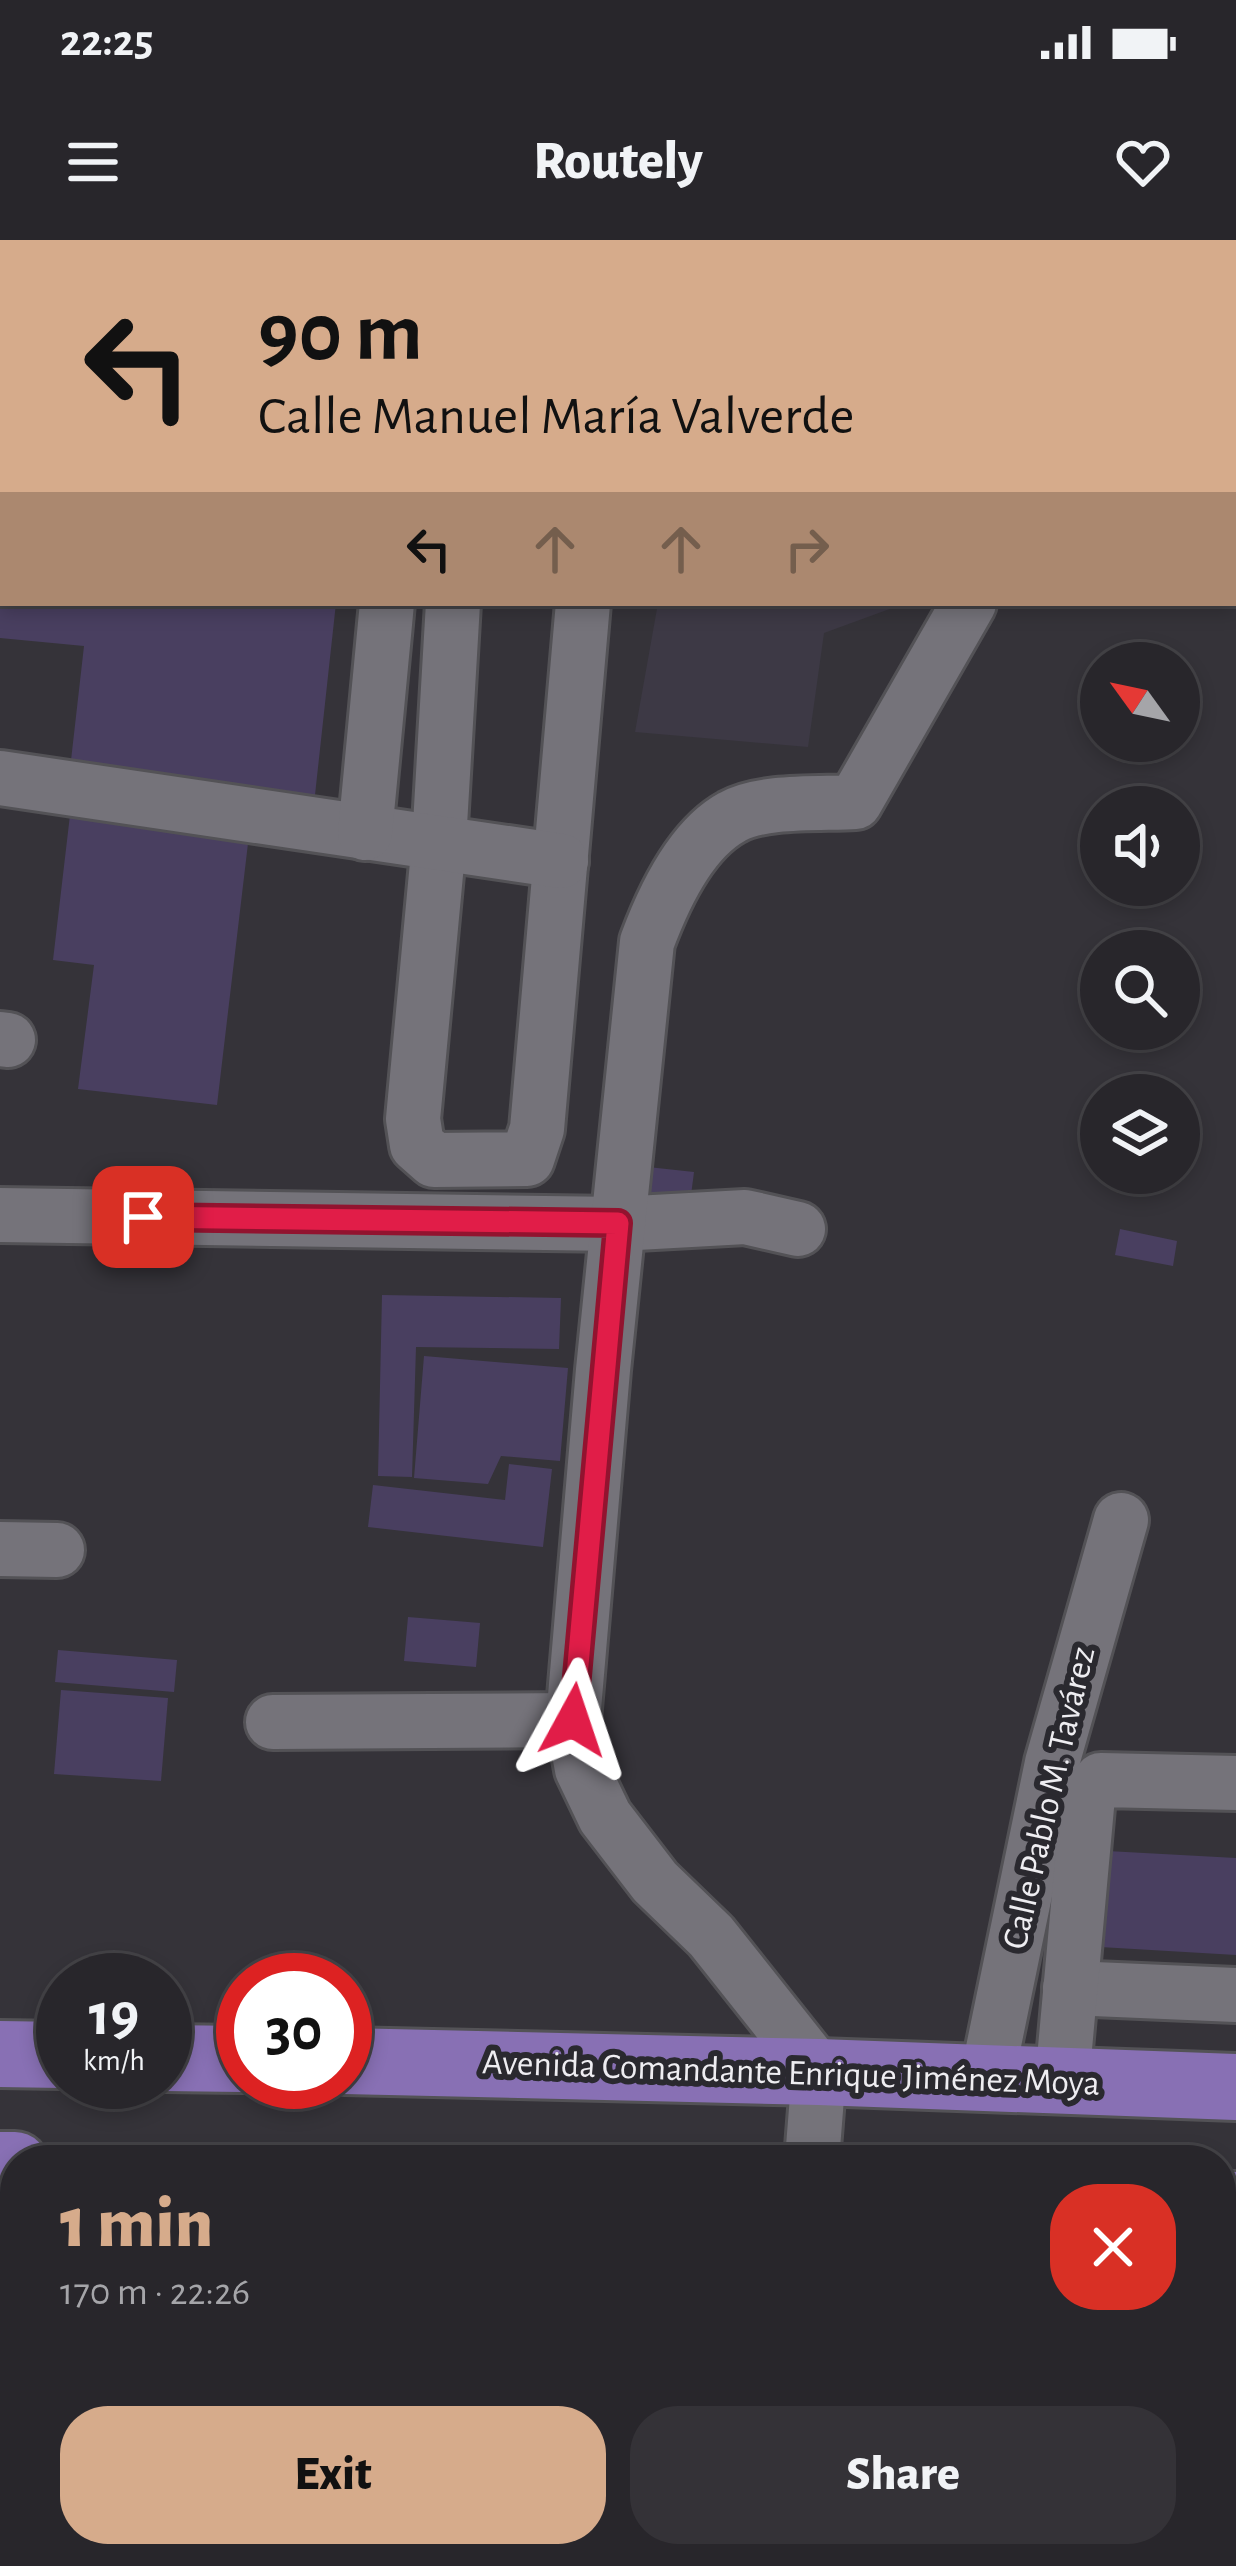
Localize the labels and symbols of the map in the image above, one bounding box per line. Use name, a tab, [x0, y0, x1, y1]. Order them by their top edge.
north arrow	[1080, 642, 1200, 762]
pin	[92, 1166, 194, 1268]
street label: Calle Pablo M. Tavárez	[997, 1643, 1101, 1953]
position arrow	[510, 1657, 636, 1783]
speed limit sign: 30	[216, 1953, 372, 2109]
street label: Avenida Comandante Enrique Jiménez Moya	[481, 2044, 1101, 2102]

